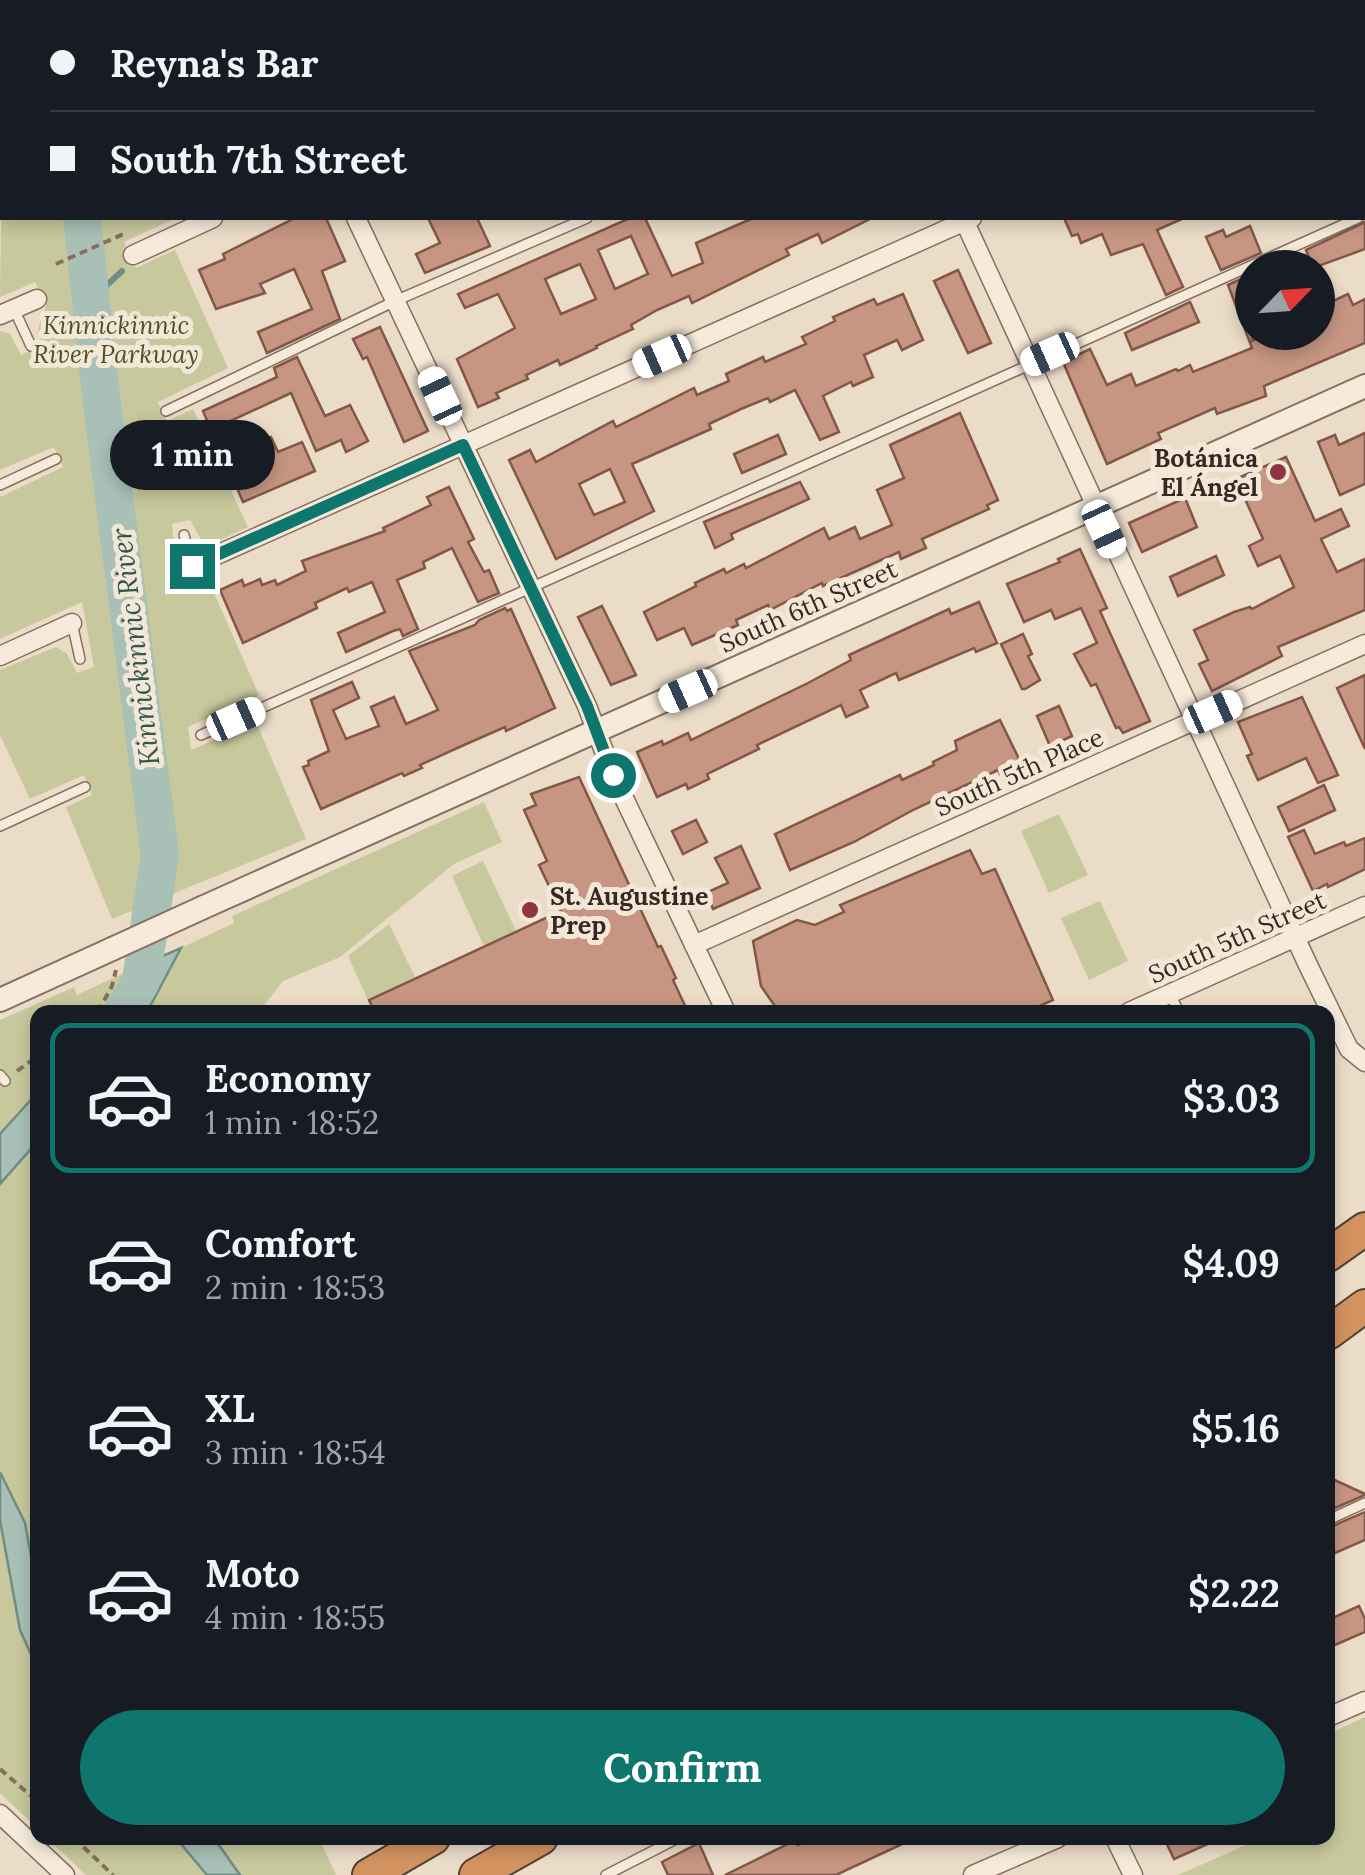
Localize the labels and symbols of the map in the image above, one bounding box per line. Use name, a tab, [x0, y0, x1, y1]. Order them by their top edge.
north arrow	[1235, 250, 1335, 350]
park label: Kinnickinnic River Parkway	[33, 309, 199, 370]
car	[1016, 328, 1084, 380]
car	[628, 330, 696, 382]
car	[414, 362, 466, 430]
callout: 1 min	[110, 421, 274, 491]
place label: Botánica El Ángel	[1154, 442, 1258, 503]
marker: Botánica El Ángel	[1267, 461, 1289, 483]
car	[1078, 495, 1130, 563]
water label: Kinnickinnic River	[103, 526, 167, 768]
route end	[170, 544, 215, 589]
street label: South 6th Street	[714, 552, 902, 660]
car	[654, 665, 722, 717]
car	[1179, 686, 1247, 738]
car	[202, 693, 270, 745]
street label: South 5th Place	[930, 721, 1108, 823]
route start	[591, 753, 636, 798]
place label: St. Augustine Prep	[550, 880, 709, 941]
street label: South 5th Street	[1143, 883, 1331, 990]
marker: St. Augustine Prep	[519, 899, 541, 921]

